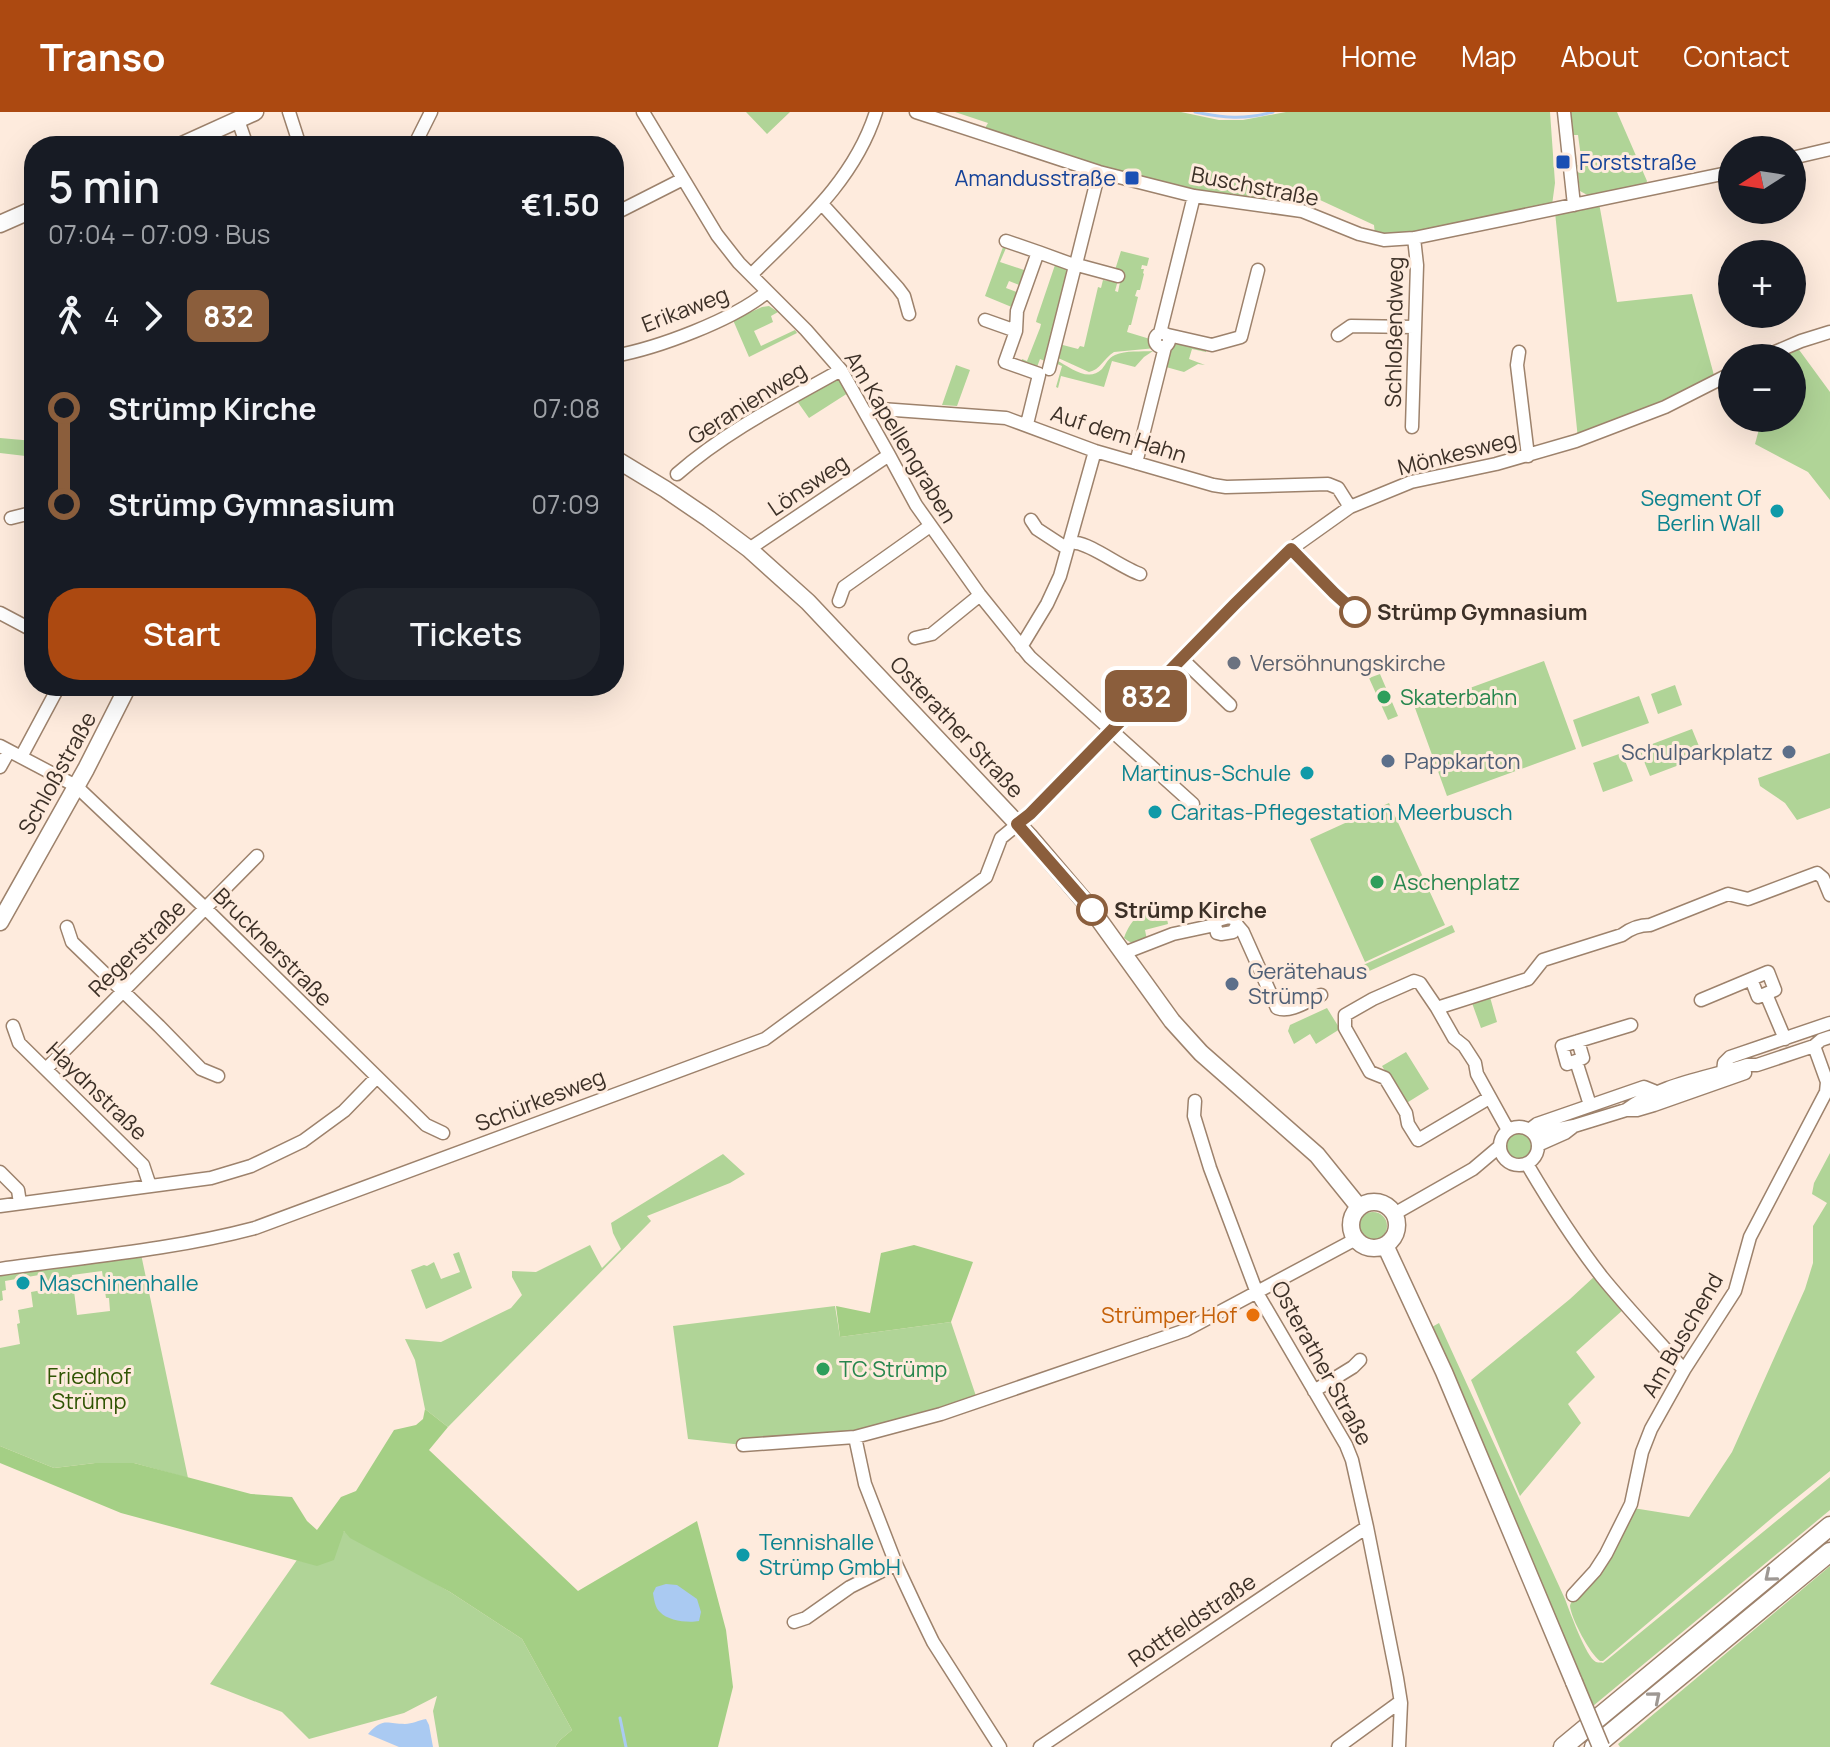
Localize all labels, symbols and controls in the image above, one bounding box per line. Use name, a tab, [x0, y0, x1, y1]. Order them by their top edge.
text: Transo	[40, 30, 166, 82]
text: Home	[1341, 37, 1417, 75]
text: Map	[1461, 37, 1517, 75]
text: About	[1561, 37, 1639, 75]
text: Contact	[1683, 37, 1790, 75]
north arrow	[1718, 136, 1806, 224]
map controls	[1718, 136, 1806, 432]
place label: Forststraße	[1579, 147, 1697, 177]
marker: Forststraße	[1554, 153, 1572, 171]
text: 5 min	[48, 156, 160, 216]
street label: Buschstraße	[1189, 159, 1322, 213]
place label: Amandusstraße	[954, 163, 1116, 193]
marker: Amandusstraße	[1123, 169, 1141, 187]
text: €1.50	[521, 184, 600, 225]
text: 07:04 – 07:09 · Bus	[48, 216, 270, 252]
button: +	[1718, 240, 1806, 328]
street label: Schloßendweg	[1378, 256, 1410, 408]
street label: Erikaweg	[637, 279, 733, 339]
icon: walk	[48, 294, 92, 338]
icon: forward	[131, 294, 175, 338]
text: 832	[203, 297, 253, 335]
text: 4	[104, 298, 119, 334]
button: −	[1718, 344, 1806, 432]
street label: Am Kapellengraben	[838, 346, 964, 528]
street label: Geranienweg	[682, 355, 812, 451]
text: Strümp Kirche	[108, 388, 317, 429]
text: 07:08	[532, 390, 600, 426]
street label: Auf dem Hahn	[1047, 398, 1191, 470]
street label: Mönkesweg	[1394, 424, 1520, 482]
street label: Lönsweg	[762, 447, 854, 523]
place label: Segment Of Berlin Wall	[1640, 483, 1761, 538]
text: Strümp Gymnasium	[108, 484, 395, 525]
text: 07:09	[531, 486, 600, 522]
marker: Segment Of Berlin Wall	[1768, 502, 1786, 520]
button: Start	[48, 588, 316, 680]
button: Tickets	[332, 588, 600, 680]
marker: Strümp Gymnasium	[1340, 597, 1370, 627]
place label: Strümp Gymnasium	[1377, 597, 1588, 627]
place label: Versöhnungskirche	[1250, 648, 1446, 678]
street label: Osterather Straße	[883, 650, 1031, 804]
marker: Versöhnungskirche	[1225, 654, 1243, 672]
line badge: 832	[1100, 670, 1192, 722]
text: 832	[1121, 677, 1171, 715]
place label: Skaterbahn	[1400, 682, 1517, 712]
marker: Skaterbahn	[1375, 688, 1393, 706]
street label: Schloßstraße	[11, 706, 103, 840]
place label: Schulparkplatz	[1621, 737, 1773, 767]
marker: Schulparkplatz	[1780, 743, 1798, 761]
place label: Pappkarton	[1404, 746, 1521, 776]
marker: Pappkarton	[1379, 752, 1397, 770]
place label: Martinus-Schule	[1122, 758, 1291, 788]
marker: Martinus-Schule	[1298, 764, 1316, 782]
place label: Caritas-Pflegestation Meerbusch	[1171, 797, 1513, 827]
marker: Caritas-Pflegestation Meerbusch	[1146, 803, 1164, 821]
place label: Aschenplatz	[1393, 867, 1520, 897]
marker: Aschenplatz	[1368, 873, 1386, 891]
street label: Brucknerstraße	[207, 881, 339, 1013]
street label: Regerstraße	[82, 893, 192, 1003]
marker: Strümp Kirche	[1077, 895, 1107, 925]
place label: Strümp Kirche	[1114, 895, 1267, 925]
place label: Gerätehaus Strümp	[1248, 956, 1367, 1011]
marker: Gerätehaus Strümp	[1223, 975, 1241, 993]
street label: Haydnstraße	[40, 1035, 154, 1147]
street label: Schürkesweg	[471, 1061, 609, 1139]
street label: Am Buschend	[1634, 1267, 1730, 1403]
place label: Maschinenhalle	[39, 1268, 199, 1298]
marker: Maschinenhalle	[14, 1274, 32, 1292]
street label: Osterather Straße	[1264, 1275, 1380, 1451]
place label: Strümper Hof	[1101, 1300, 1237, 1330]
marker: Strümper Hof	[1244, 1306, 1262, 1324]
place label: TC Strümp	[839, 1354, 947, 1384]
marker: TC Strümp	[814, 1360, 832, 1378]
park label: Friedhof Strümp	[47, 1361, 131, 1416]
place label: Tennishalle Strümp GmbH	[759, 1527, 901, 1582]
marker: Tennishalle Strümp GmbH	[734, 1546, 752, 1564]
street label: Rottfeldstraße	[1122, 1566, 1262, 1674]
one-way arrow	[1765, 1566, 1779, 1581]
one-way arrow	[1645, 1692, 1660, 1707]

